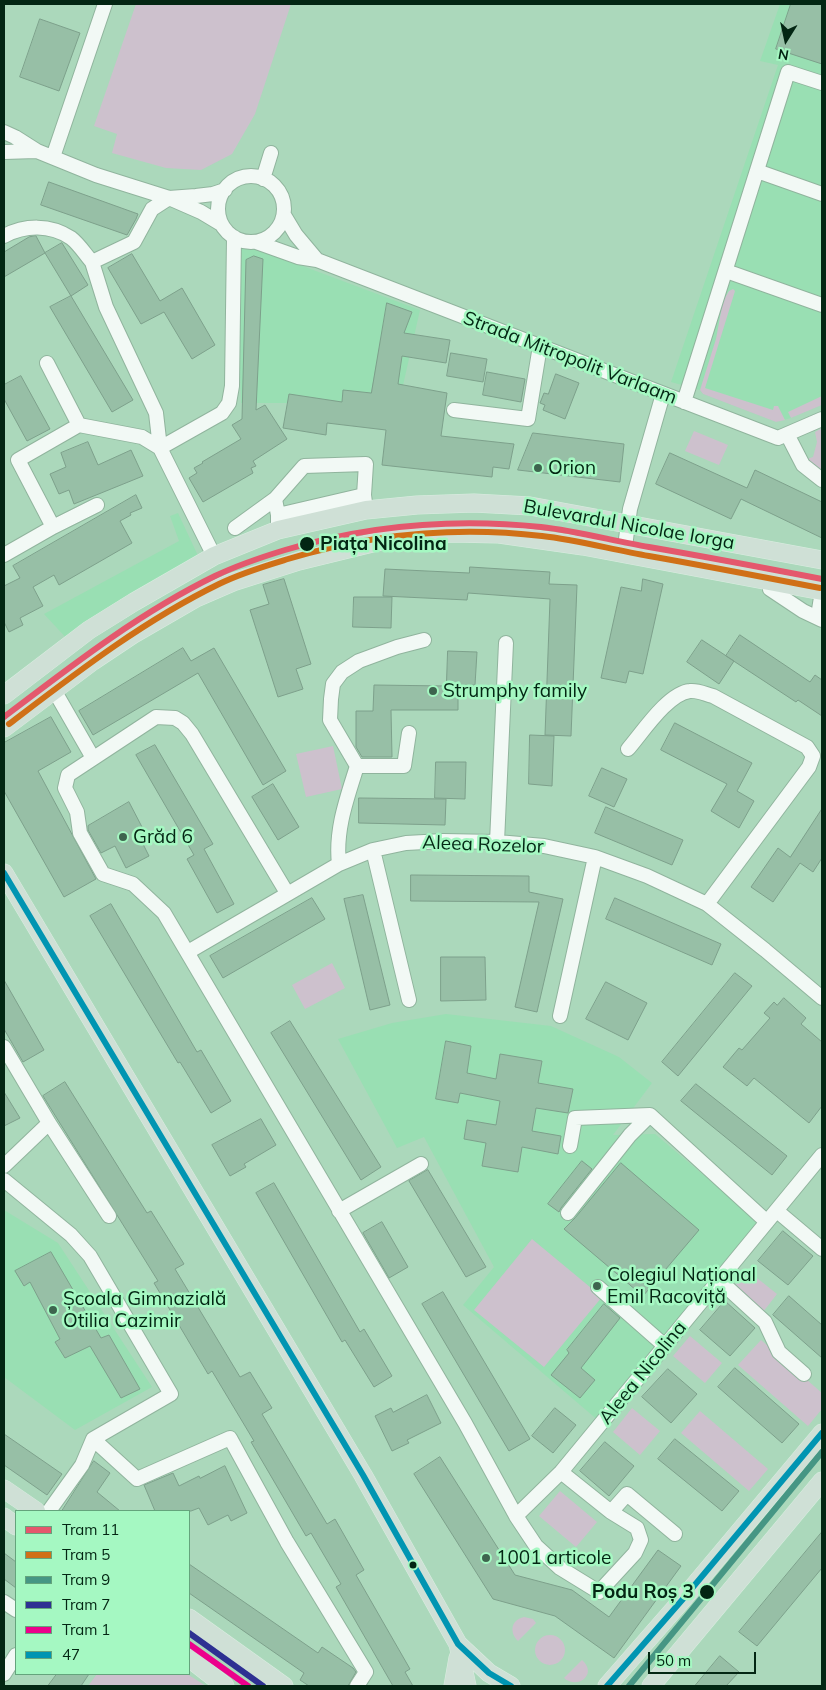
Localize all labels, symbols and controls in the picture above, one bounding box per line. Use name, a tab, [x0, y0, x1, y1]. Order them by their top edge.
north arrow	[761, 15, 811, 65]
text: N	[777, 45, 790, 65]
street label: Strada Mitropolit Varlaam	[460, 307, 680, 409]
place label: Orion	[548, 457, 596, 479]
marker: Orion	[532, 462, 544, 474]
street label: Bulevardul Nicolae Iorga	[522, 495, 736, 555]
place label: Piața Nicolina	[320, 533, 447, 555]
marker: Piața Nicolina	[298, 535, 316, 553]
place label: Strumphy family	[443, 680, 587, 702]
marker: Strumphy family	[427, 685, 439, 697]
place label: Grăd 6	[133, 826, 193, 848]
marker: Grăd 6	[117, 831, 129, 843]
street label: Aleea Rozelor	[422, 831, 544, 859]
place label: Colegiul Național Emil Racoviță	[607, 1264, 756, 1308]
marker: Colegiul Național Emil Racoviță	[591, 1280, 603, 1292]
place label: Școala Gimnazială Otilia Cazimir	[63, 1288, 227, 1332]
marker: Școala Gimnazială Otilia Cazimir	[47, 1304, 59, 1316]
street label: Aleea Nicolina	[595, 1317, 691, 1429]
legend	[15, 1510, 190, 1675]
text: Tram 11	[62, 1520, 119, 1539]
text: Tram 5	[62, 1545, 110, 1564]
place label: 1001 articole	[496, 1547, 611, 1569]
marker: 1001 articole	[480, 1552, 492, 1564]
unlabelled marker	[408, 1560, 418, 1570]
text: Tram 9	[62, 1570, 110, 1589]
place label: Podu Roș 3	[592, 1581, 694, 1603]
marker: Podu Roș 3	[698, 1583, 716, 1601]
text: Tram 7	[62, 1595, 110, 1614]
text: Tram 1	[62, 1620, 110, 1639]
scale bar	[651, 1642, 758, 1674]
text: 47	[62, 1645, 80, 1664]
text: 50 m	[656, 1651, 691, 1670]

